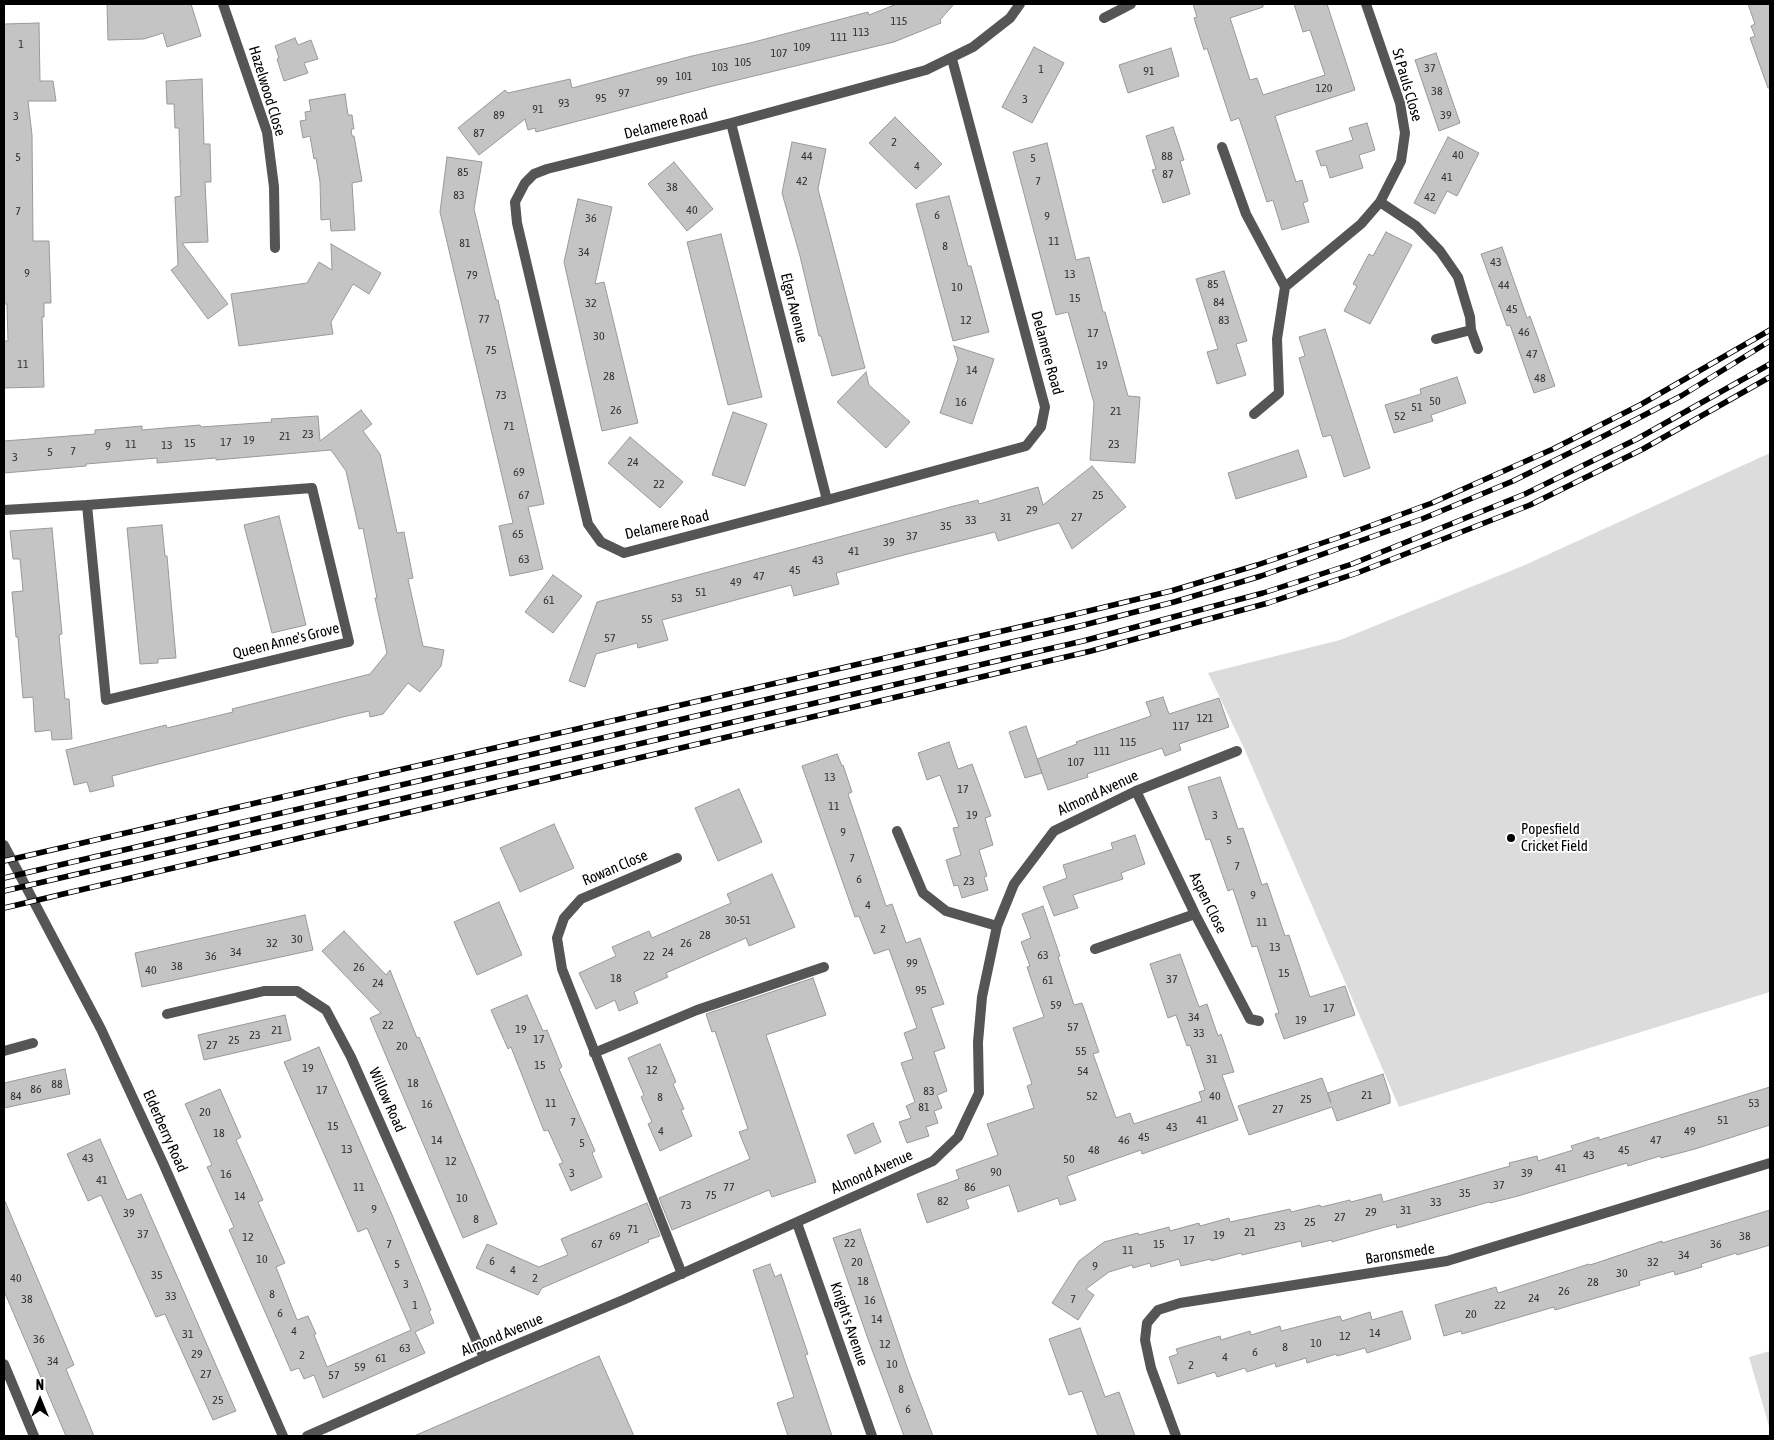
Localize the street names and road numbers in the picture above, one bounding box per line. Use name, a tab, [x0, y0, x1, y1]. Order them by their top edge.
street label: Hazelwood Close	[245, 44, 289, 138]
street label: St Pauls Close	[1388, 46, 1426, 124]
street label: Delamere Road	[622, 105, 710, 143]
street label: Elgar Avenue	[777, 271, 811, 345]
street label: Delamere Road	[1027, 309, 1067, 397]
street label: Delamere Road	[623, 507, 711, 543]
street label: Queen Anne's Grove	[231, 619, 341, 663]
street label: Almond Avenue	[1055, 766, 1141, 820]
street label: Rowan Close	[580, 846, 650, 890]
street label: Aspen Close	[1186, 870, 1230, 936]
street label: Willow Road	[365, 1065, 409, 1135]
street label: Elderberry Road	[139, 1087, 191, 1175]
street label: Almond Avenue	[829, 1146, 915, 1198]
street label: Baronsmede	[1364, 1240, 1436, 1268]
street label: Knight's Avenue	[826, 1280, 872, 1368]
street label: Almond Avenue	[458, 1310, 546, 1360]

